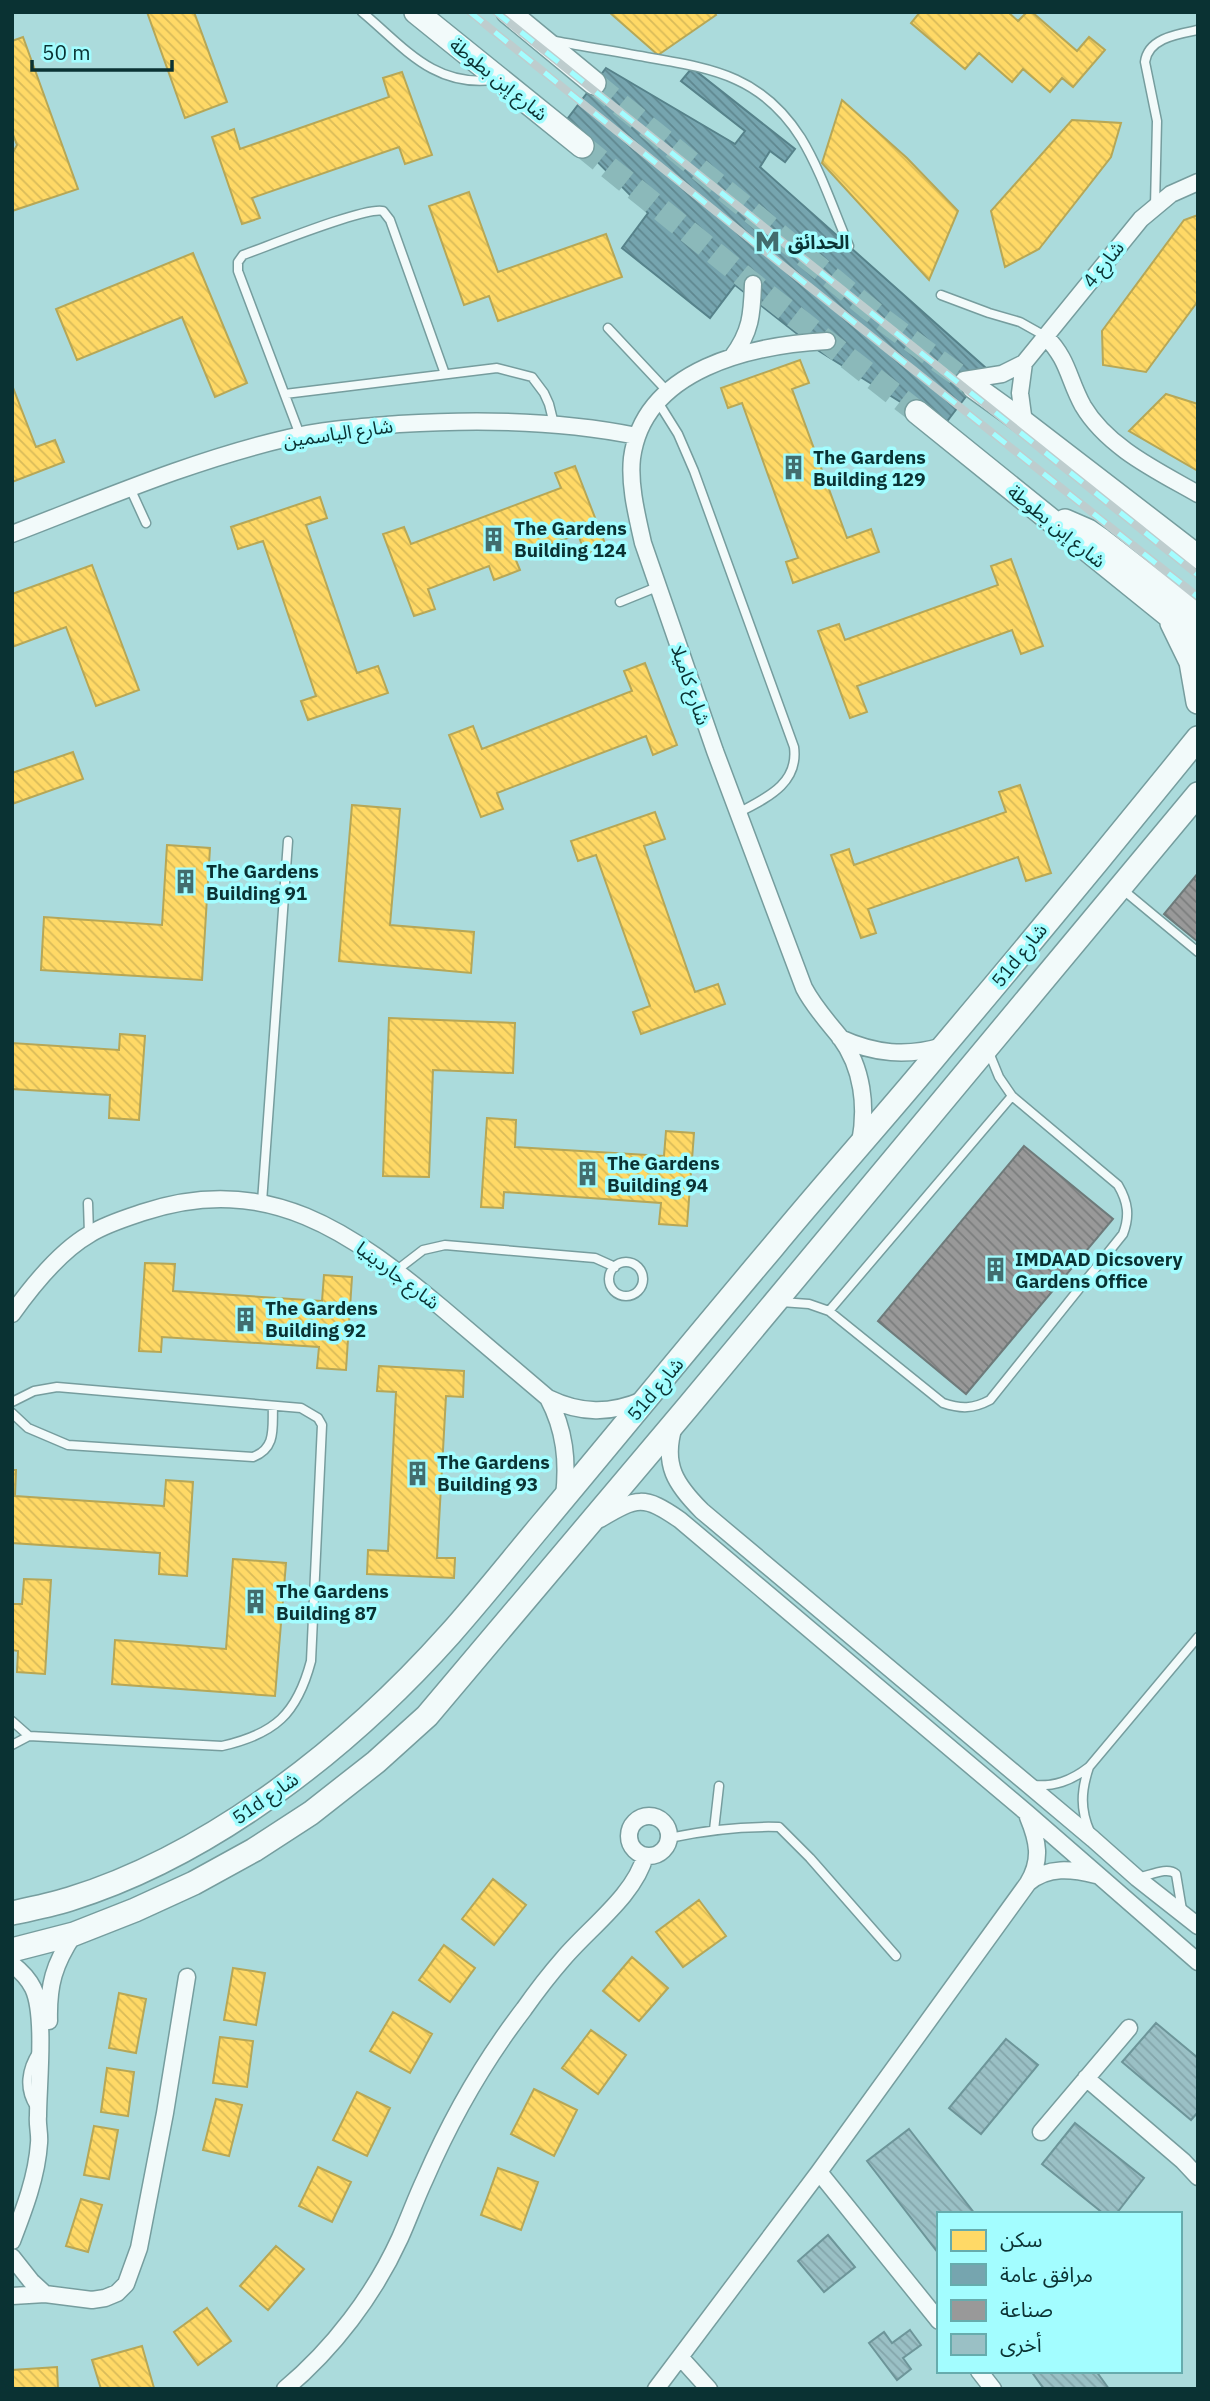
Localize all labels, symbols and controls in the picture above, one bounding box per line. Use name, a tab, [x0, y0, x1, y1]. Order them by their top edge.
scale bar	[32, 28, 172, 72]
street label: شارع إبن بطوطة	[444, 32, 553, 127]
text: 50 m	[42, 38, 91, 66]
metro station icon: الحدائق	[754, 228, 782, 256]
place label: الحدائق	[788, 230, 850, 254]
street label: شارع 4	[1077, 236, 1131, 293]
street label: شارع الياسمين	[282, 413, 395, 455]
place label: The Gardens Building 129	[813, 445, 926, 491]
building icon: The Gardens Building 129	[779, 454, 807, 482]
street label: شارع إبن بطوطة	[1002, 479, 1111, 574]
place label: The Gardens Building 124	[514, 516, 627, 562]
building icon: The Gardens Building 124	[480, 525, 508, 553]
street label: شارع كاميلا	[664, 642, 716, 729]
place label: The Gardens Building 91	[206, 859, 319, 905]
building icon: The Gardens Building 91	[172, 868, 200, 896]
street label: 51d شارع	[986, 918, 1054, 993]
place label: The Gardens Building 94	[607, 1151, 720, 1197]
building icon: The Gardens Building 94	[573, 1160, 601, 1188]
street label: شارع جاردينيا	[350, 1236, 445, 1316]
place label: IMDAAD Dicsovery Gardens Office	[1015, 1247, 1183, 1293]
building icon: IMDAAD Dicsovery Gardens Office	[981, 1256, 1009, 1284]
place label: The Gardens Building 92	[265, 1296, 378, 1342]
building icon: The Gardens Building 92	[231, 1305, 259, 1333]
street label: 51d شارع	[622, 1352, 690, 1427]
place label: The Gardens Building 93	[437, 1450, 550, 1496]
building icon: The Gardens Building 93	[403, 1459, 431, 1487]
place label: The Gardens Building 87	[276, 1579, 389, 1625]
building icon: The Gardens Building 87	[242, 1588, 270, 1616]
street label: 51d شارع	[227, 1767, 304, 1831]
legend	[937, 2212, 1182, 2373]
text: سكن	[1000, 2225, 1042, 2253]
text: مرافق عامة	[1000, 2260, 1093, 2288]
text: صناعة	[1000, 2295, 1053, 2323]
text: أخرى	[1000, 2330, 1042, 2358]

